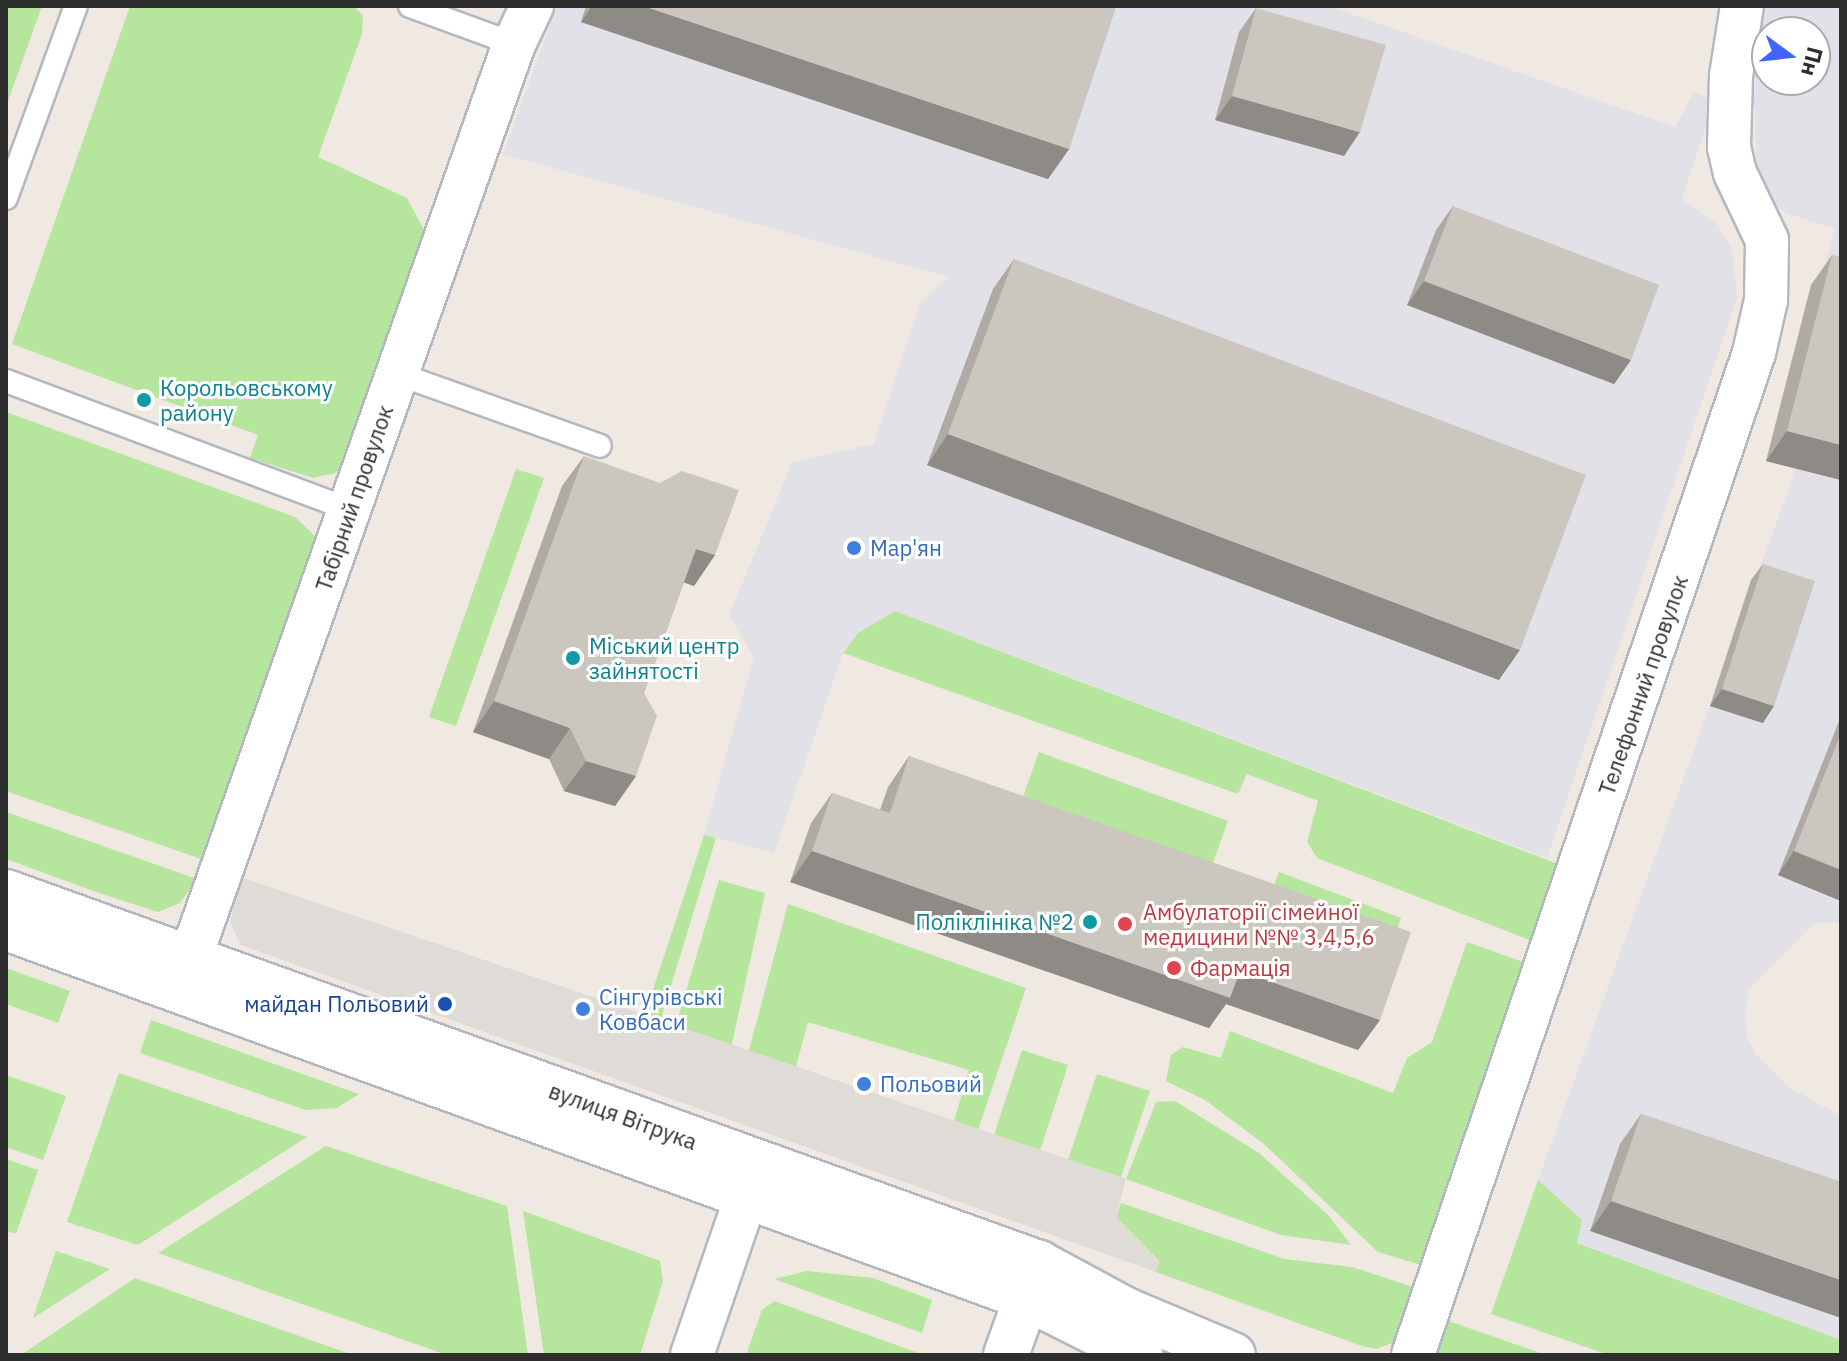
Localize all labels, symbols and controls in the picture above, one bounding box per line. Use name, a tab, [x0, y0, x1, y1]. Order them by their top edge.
north arrow	[1751, 16, 1831, 96]
text: Пн	[1795, 44, 1831, 80]
place label: Корольовському району	[160, 374, 333, 426]
marker: Корольовському району	[135, 391, 153, 409]
street label: Табірний провулок	[310, 402, 398, 594]
place label: Мар'ян	[870, 535, 942, 561]
marker: Мар'ян	[845, 539, 863, 557]
street label: Телефонний провулок	[1593, 572, 1693, 798]
place label: Міський центр зайнятості	[589, 632, 739, 684]
marker: Міський центр зайнятості	[564, 649, 582, 667]
place label: Амбулаторії сімейної медицини №№ 3,4,5,6	[1143, 898, 1375, 950]
place label: Поліклініка №2	[916, 909, 1074, 935]
marker: Поліклініка №2	[1081, 913, 1099, 931]
marker: Амбулаторії сімейної медицини №№ 3,4,5,6	[1114, 913, 1136, 935]
place label: Фармація	[1190, 955, 1291, 981]
marker: Фармація	[1165, 959, 1183, 977]
place label: Сінгурівські Ковбаси	[599, 983, 722, 1034]
place label: майдан Польовий	[244, 991, 429, 1017]
marker: майдан Польовий	[436, 995, 454, 1013]
marker: Сінгурівські Ковбаси	[574, 1000, 592, 1018]
place label: Польовий	[880, 1071, 982, 1097]
marker: Польовий	[855, 1075, 873, 1093]
street label: вулиця Вітрука	[545, 1077, 701, 1155]

